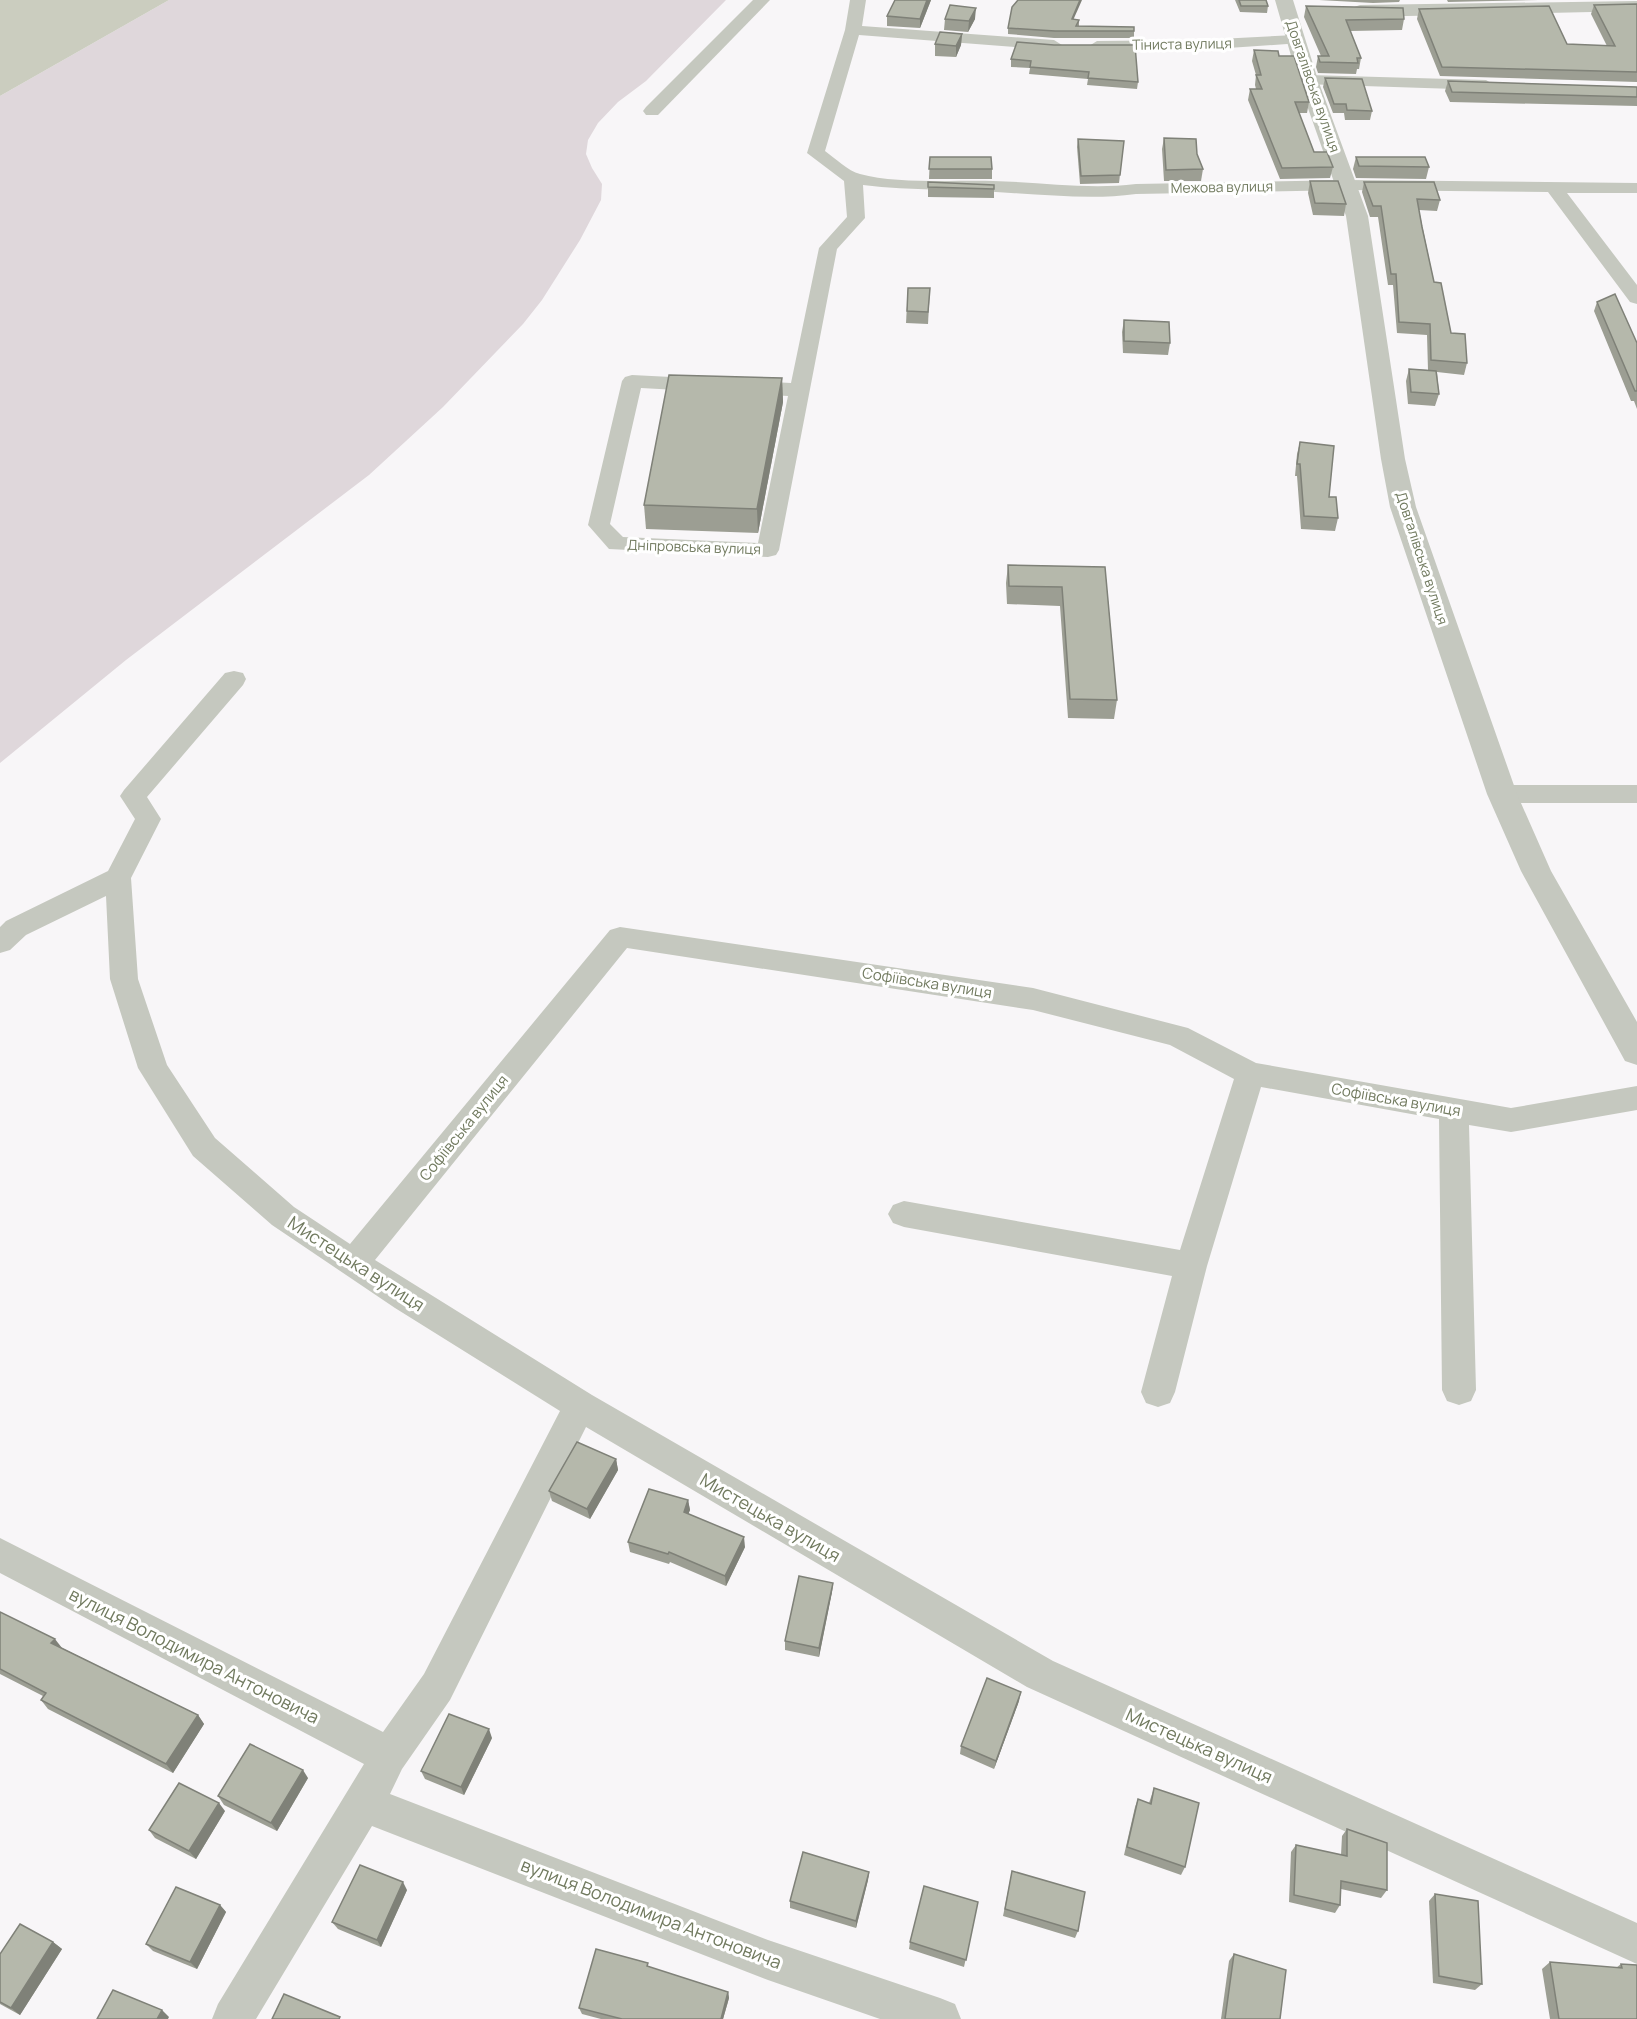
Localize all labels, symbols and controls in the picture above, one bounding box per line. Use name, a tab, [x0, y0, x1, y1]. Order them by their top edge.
street label: Довгалівська вулиця	[1282, 17, 1345, 155]
street label: Тіниста вулиця	[1132, 33, 1232, 54]
street label: Межова вулиця	[1171, 176, 1273, 197]
street label: Довгалівська вулиця	[1392, 489, 1453, 627]
street label: Дніпровська вулиця	[627, 535, 761, 558]
street label: Софіївська вулиця	[861, 962, 993, 1003]
street label: Софіївська вулиця	[414, 1070, 513, 1185]
street label: Софіївська вулиця	[1330, 1078, 1462, 1121]
street label: Мистецька вулиця	[284, 1210, 430, 1316]
street label: Мистецька вулиця	[696, 1467, 845, 1567]
street label: вулиця Володимира Антоновича	[65, 1581, 323, 1729]
street label: Мистецька вулиця	[1122, 1702, 1277, 1788]
street label: вулиця Володимира Антоновича	[518, 1852, 785, 1974]

